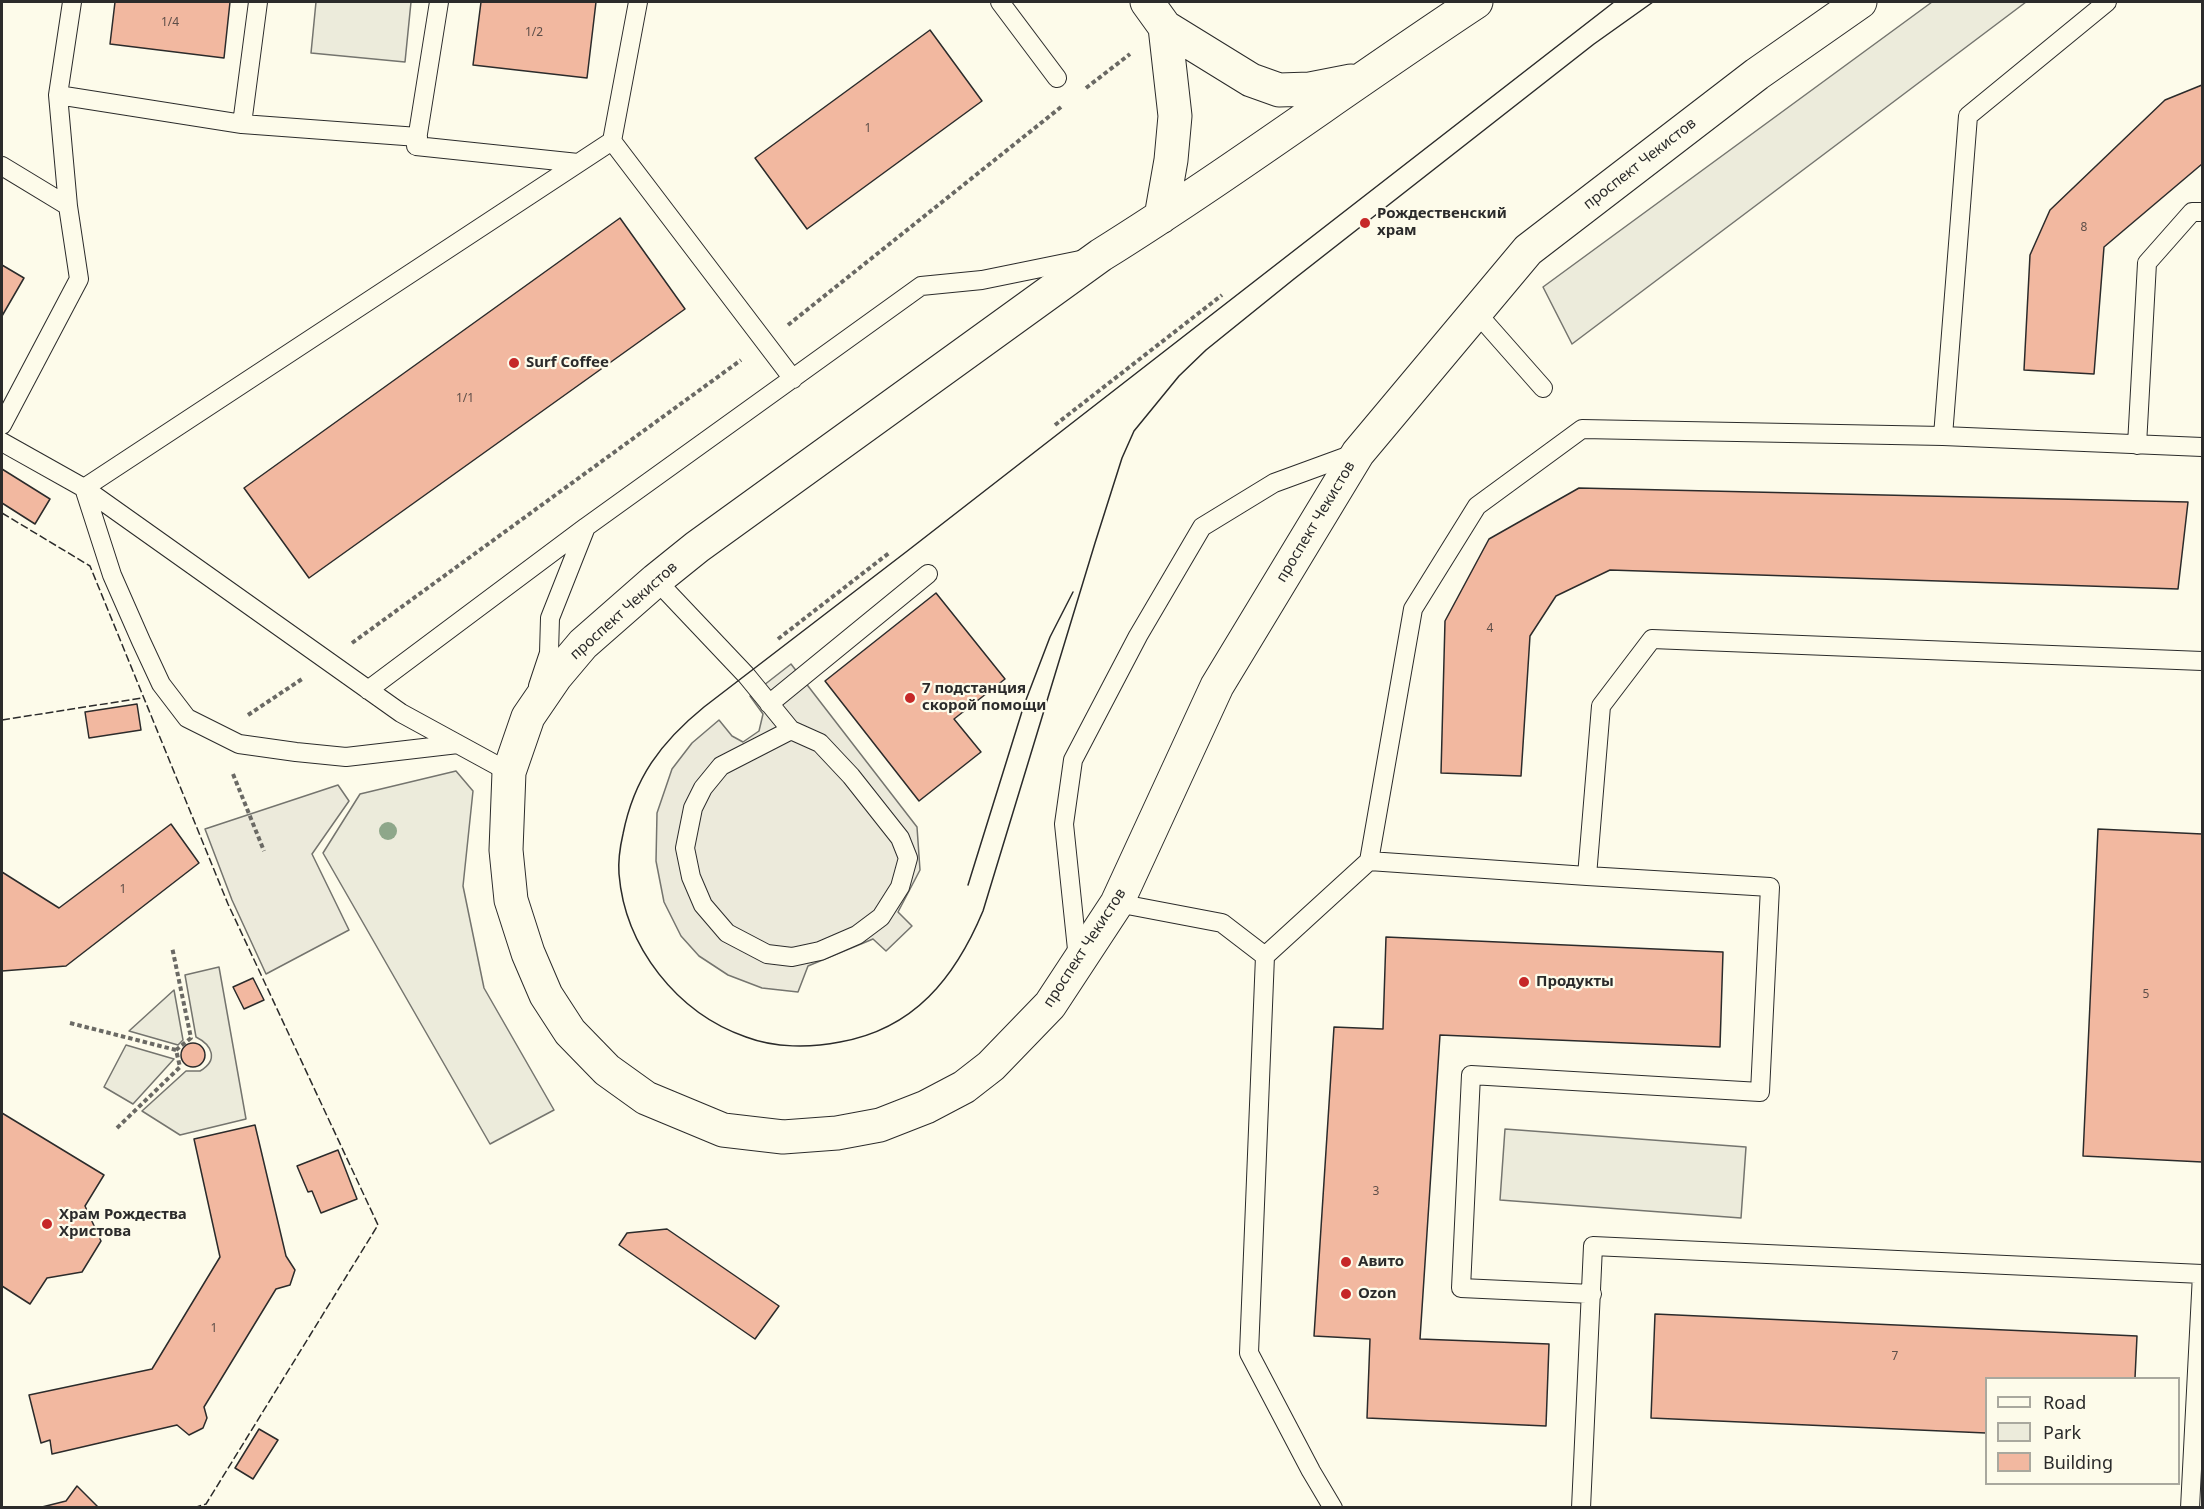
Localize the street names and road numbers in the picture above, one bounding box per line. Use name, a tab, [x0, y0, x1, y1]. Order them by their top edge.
street label: проспект Чекистов	[1580, 114, 1700, 214]
street label: проспект Чекистов	[1273, 458, 1359, 586]
street label: проспект Чекистов	[567, 558, 681, 664]
street label: проспект Чекистов	[1040, 885, 1130, 1011]

